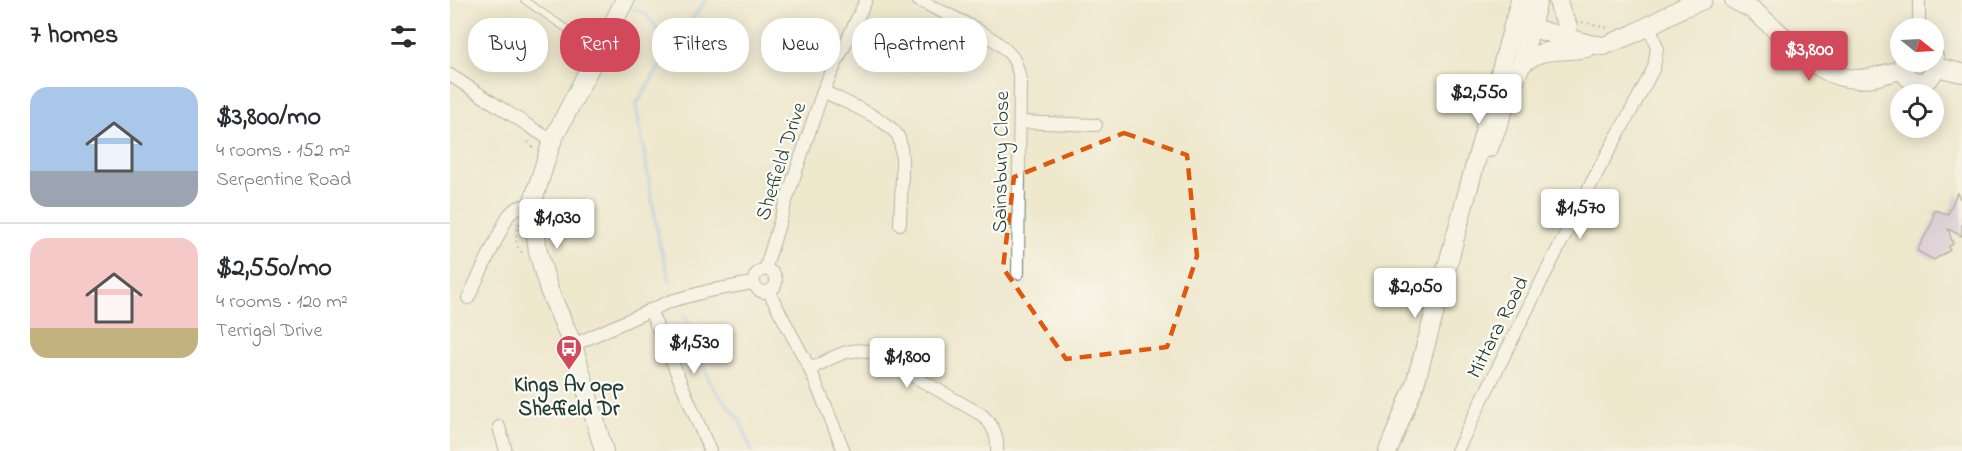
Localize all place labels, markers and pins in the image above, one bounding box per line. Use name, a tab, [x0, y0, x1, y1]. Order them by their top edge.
pin: $3,800	[1760, 31, 1858, 82]
pin: $2,550	[1430, 74, 1528, 125]
pin: $1,570	[1531, 189, 1629, 240]
pin: $1,030	[508, 199, 606, 250]
pin: $2,050	[1366, 268, 1464, 319]
pin: $1,530	[645, 324, 743, 375]
bus stop icon: Kings Av opp Sheffield Dr	[554, 333, 584, 371]
pin: $1,800	[858, 338, 956, 389]
place label: Kings Av opp Sheffield Dr	[514, 371, 624, 425]

